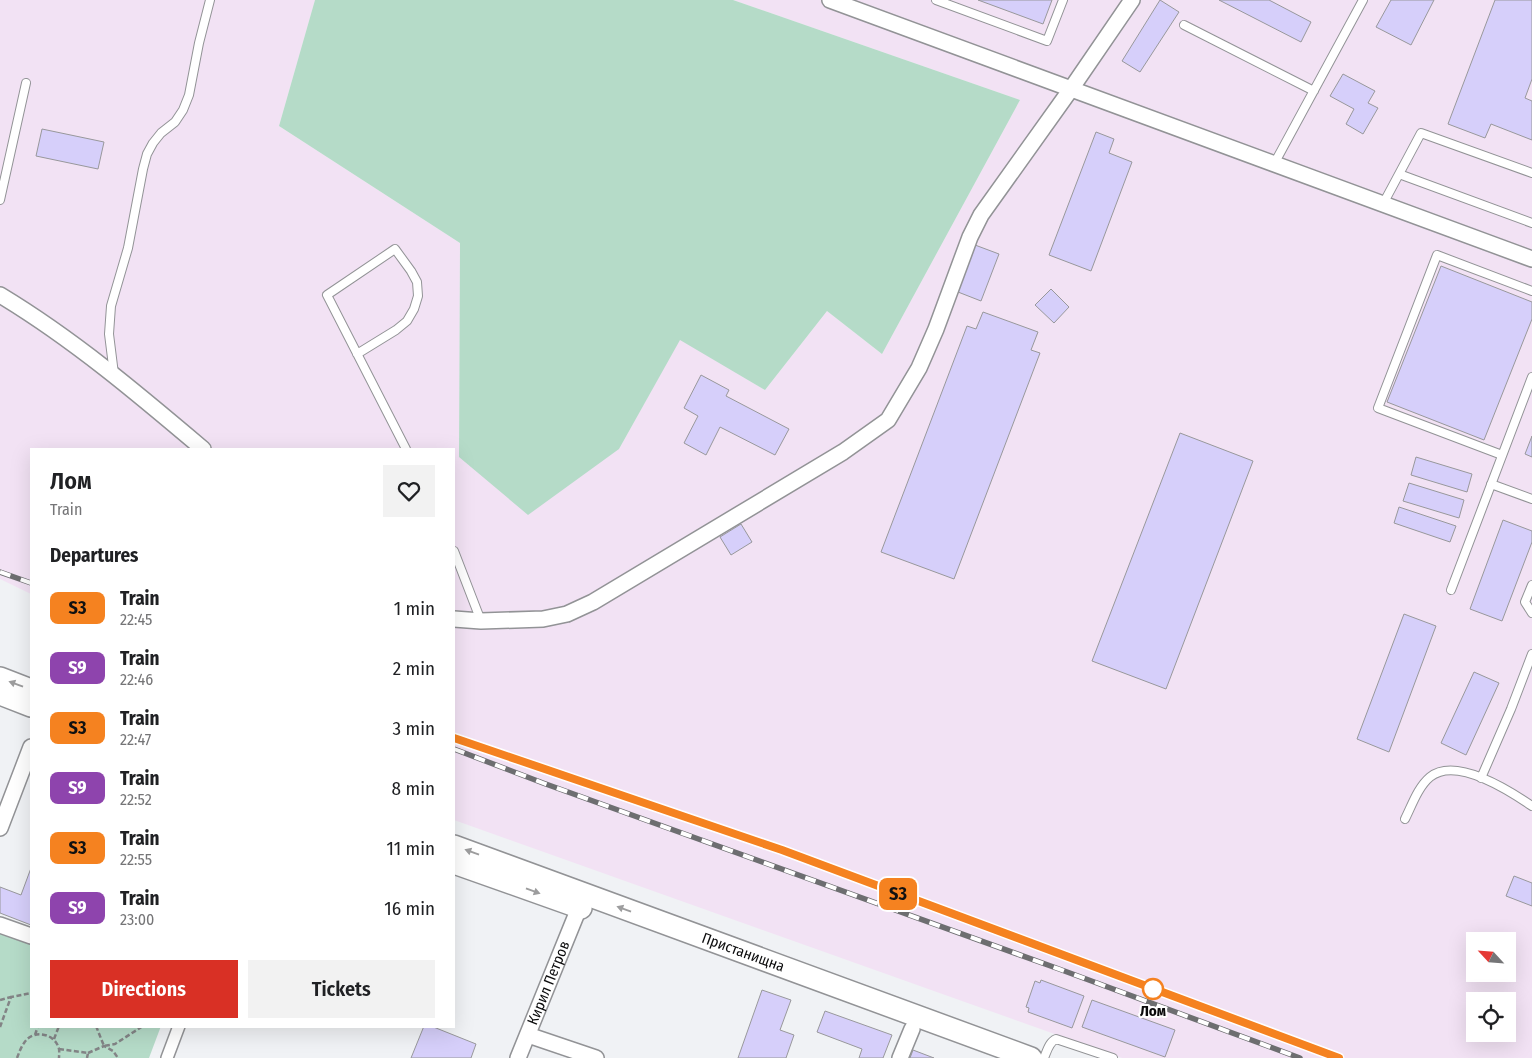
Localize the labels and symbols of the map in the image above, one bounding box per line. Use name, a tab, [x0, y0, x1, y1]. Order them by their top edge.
one-way arrow	[8, 680, 23, 687]
one-way arrow	[464, 848, 479, 855]
line badge: S3	[876, 878, 920, 910]
one-way arrow	[525, 888, 540, 895]
one-way arrow	[616, 905, 631, 913]
street label: Пристанищна	[699, 929, 787, 976]
north arrow	[1466, 932, 1516, 982]
street label: Кирил Петров	[523, 938, 574, 1028]
marker: Лом	[1142, 978, 1164, 1000]
place label: Лом	[1140, 1002, 1166, 1020]

